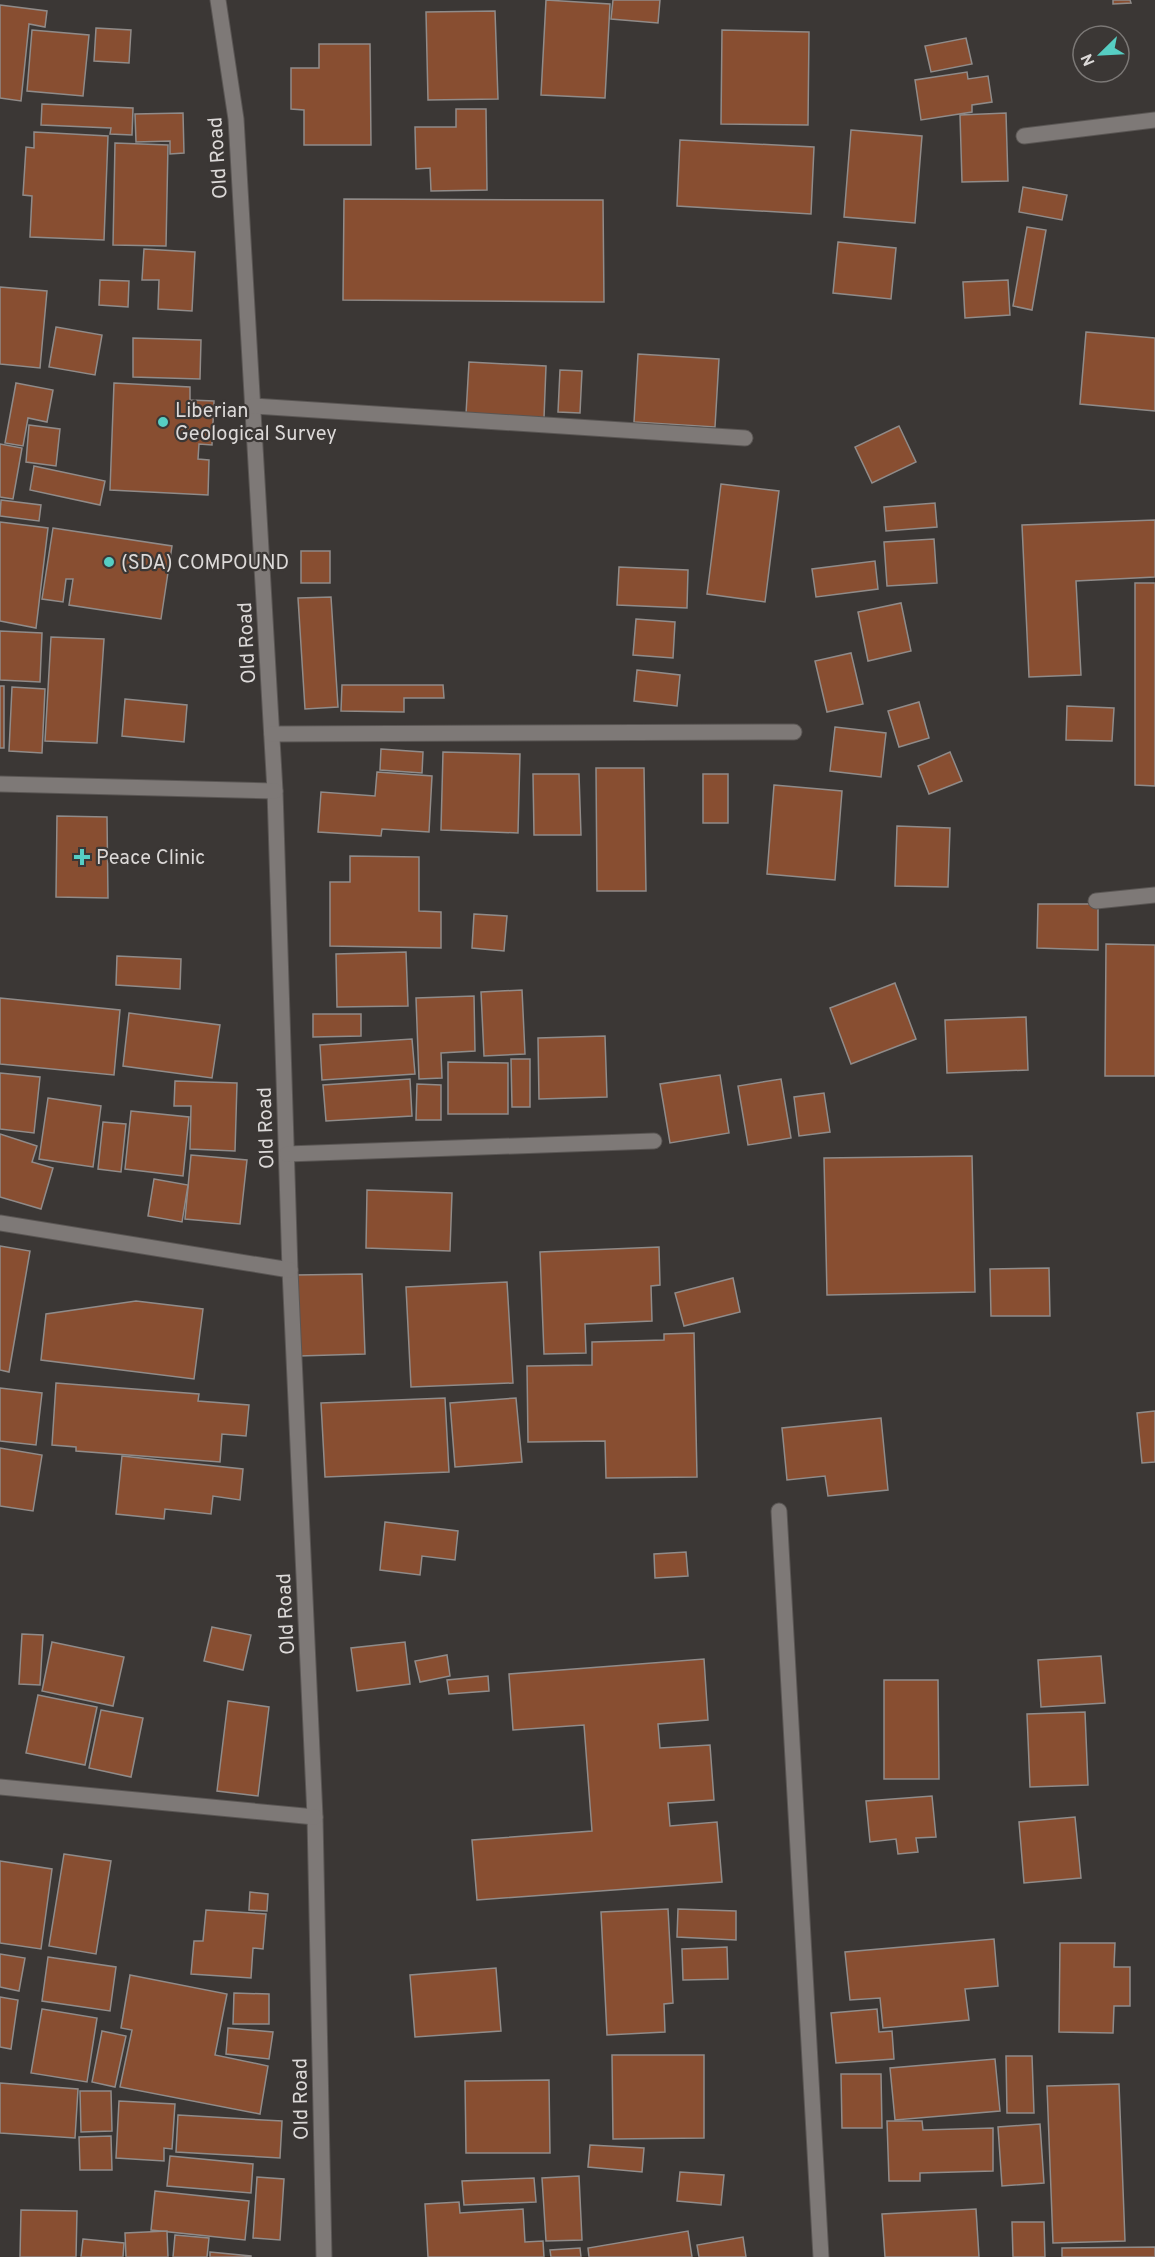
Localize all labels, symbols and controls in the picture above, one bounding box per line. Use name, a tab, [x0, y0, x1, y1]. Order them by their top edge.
north arrow	[1071, 24, 1131, 84]
text: N	[1078, 50, 1101, 69]
street label: Old Road	[203, 116, 235, 200]
place label: Liberian Geological Survey	[175, 399, 337, 448]
marker: Liberian Geological Survey	[156, 415, 170, 429]
place label: (SDA) COMPOUND	[121, 551, 289, 577]
marker: (SDA) COMPOUND	[102, 555, 116, 569]
street label: Old Road	[233, 601, 263, 685]
place label: Peace Clinic	[96, 846, 205, 872]
marker: Peace Clinic	[73, 848, 91, 866]
street label: Old Road	[253, 1086, 281, 1169]
street label: Old Road	[272, 1572, 302, 1656]
street label: Old Road	[288, 2058, 316, 2140]

